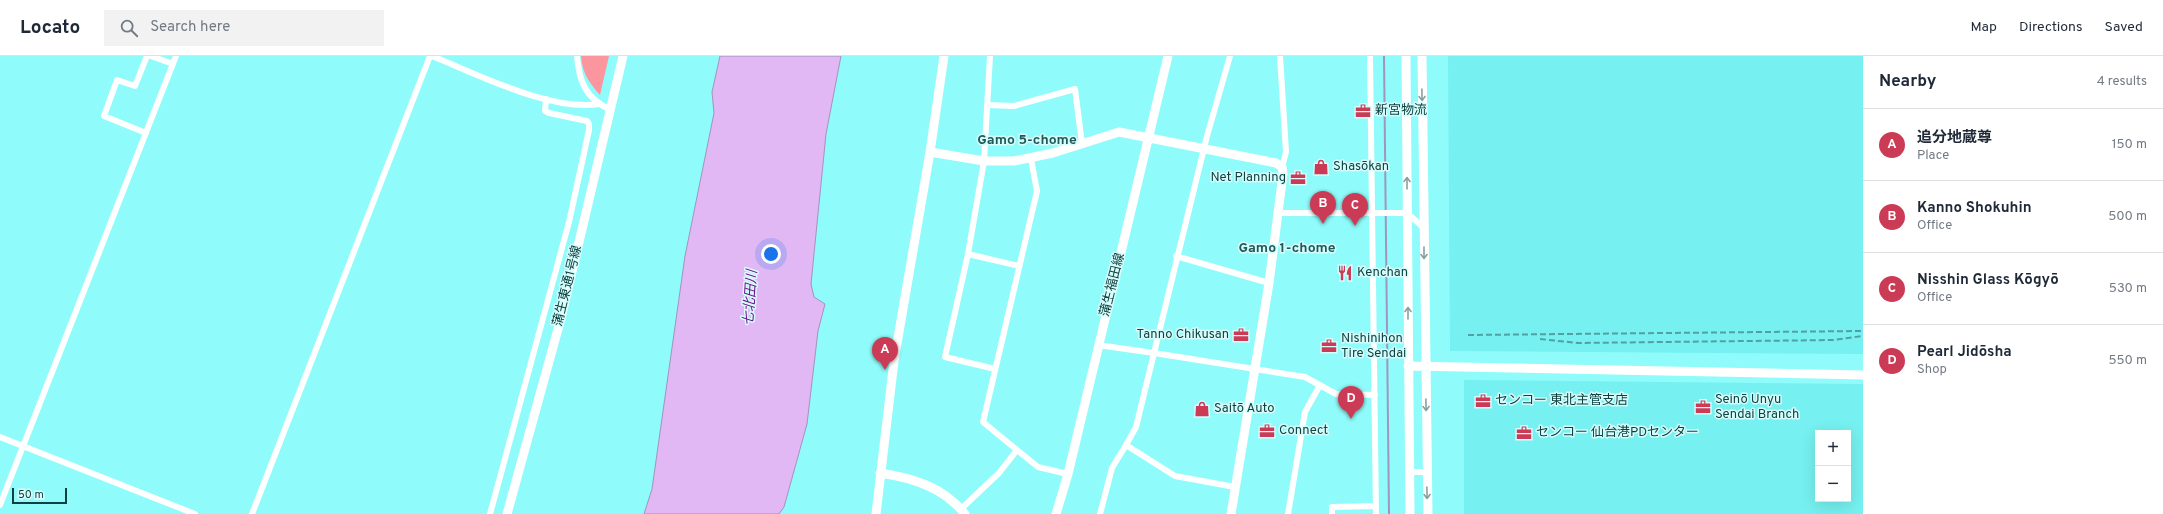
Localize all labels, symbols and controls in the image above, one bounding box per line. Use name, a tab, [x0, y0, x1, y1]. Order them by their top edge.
search box	[104, 10, 384, 46]
text: Locato	[20, 16, 80, 40]
icon: search	[118, 17, 140, 39]
text: Search here	[150, 18, 230, 37]
text: Map	[1971, 19, 1997, 36]
text: Directions	[2019, 19, 2083, 36]
text: Saved	[2105, 19, 2143, 36]
text: Nearby	[1879, 71, 1936, 93]
text: 4 results	[2097, 74, 2147, 90]
one-way arrow	[1418, 88, 1426, 101]
office icon: 新宮物流	[1354, 102, 1372, 120]
place label: 新宮物流	[1375, 103, 1427, 119]
text: 追分地蔵尊	[1917, 129, 1992, 148]
district label: Gamo 5-chome	[977, 132, 1077, 149]
text: A	[1887, 137, 1897, 153]
text: 150 m	[2112, 137, 2147, 153]
text: Place	[1917, 148, 1949, 164]
shop icon: Shasōkan	[1312, 158, 1330, 176]
place label: Shasōkan	[1333, 159, 1389, 175]
office icon: Net Planning	[1289, 169, 1307, 187]
place label: Net Planning	[1210, 170, 1286, 186]
one-way arrow	[1403, 177, 1411, 190]
pin: B	[1310, 191, 1336, 224]
pin: C	[1342, 193, 1368, 226]
text: Kanno Shokuhin	[1917, 199, 2032, 218]
text: B	[1888, 209, 1896, 225]
text: 500 m	[2108, 209, 2147, 225]
text: Office	[1917, 218, 1952, 234]
district label: Gamo 1-chome	[1238, 240, 1336, 257]
street label: 蒲生東通1号線	[549, 244, 586, 328]
your location	[761, 244, 781, 264]
one-way arrow	[1420, 246, 1428, 259]
street label: 蒲生福田線	[1096, 251, 1129, 318]
restaurant icon: Kenchan	[1336, 264, 1354, 282]
place label: Kenchan	[1357, 265, 1408, 281]
water label: 七北田川	[741, 267, 762, 327]
text: Nisshin Glass Kōgyō	[1917, 271, 2059, 290]
text: C	[1888, 281, 1896, 297]
text: 530 m	[2109, 281, 2147, 297]
text: Office	[1917, 290, 1952, 306]
one-way arrow	[1404, 307, 1412, 320]
office icon: Tanno Chikusan	[1232, 326, 1250, 344]
place label: Tanno Chikusan	[1137, 327, 1229, 343]
place label: Nishinihon Tire Sendai	[1341, 331, 1406, 362]
pin: A	[872, 337, 898, 370]
office icon: Nishinihon Tire Sendai	[1320, 337, 1338, 355]
text: Pearl Jidōsha	[1917, 343, 2012, 362]
text: D	[1887, 353, 1897, 369]
text: 550 m	[2108, 353, 2147, 369]
text: Shop	[1917, 362, 1947, 378]
pin: D	[1338, 386, 1364, 419]
office icon: センコー 東北主管支店	[1474, 392, 1492, 410]
place label: センコー 東北主管支店	[1495, 392, 1628, 409]
place label: Seinō Unyu Sendai Branch	[1715, 392, 1799, 423]
one-way arrow	[1422, 398, 1430, 411]
office icon: Seinō Unyu Sendai Branch	[1694, 398, 1712, 416]
shop icon: Saitō Auto	[1193, 400, 1211, 418]
place label: Saitō Auto	[1214, 401, 1275, 417]
office icon: Connect	[1258, 422, 1276, 440]
place label: Connect	[1279, 423, 1328, 439]
office icon: センコー 仙台港PDセンター	[1515, 424, 1533, 442]
place label: センコー 仙台港PDセンター	[1536, 425, 1699, 441]
map controls	[1815, 430, 1851, 502]
button: +	[1815, 430, 1851, 466]
button: −	[1815, 466, 1851, 502]
scale bar	[12, 486, 67, 505]
one-way arrow	[1424, 486, 1431, 499]
text: 50 m	[18, 488, 44, 502]

